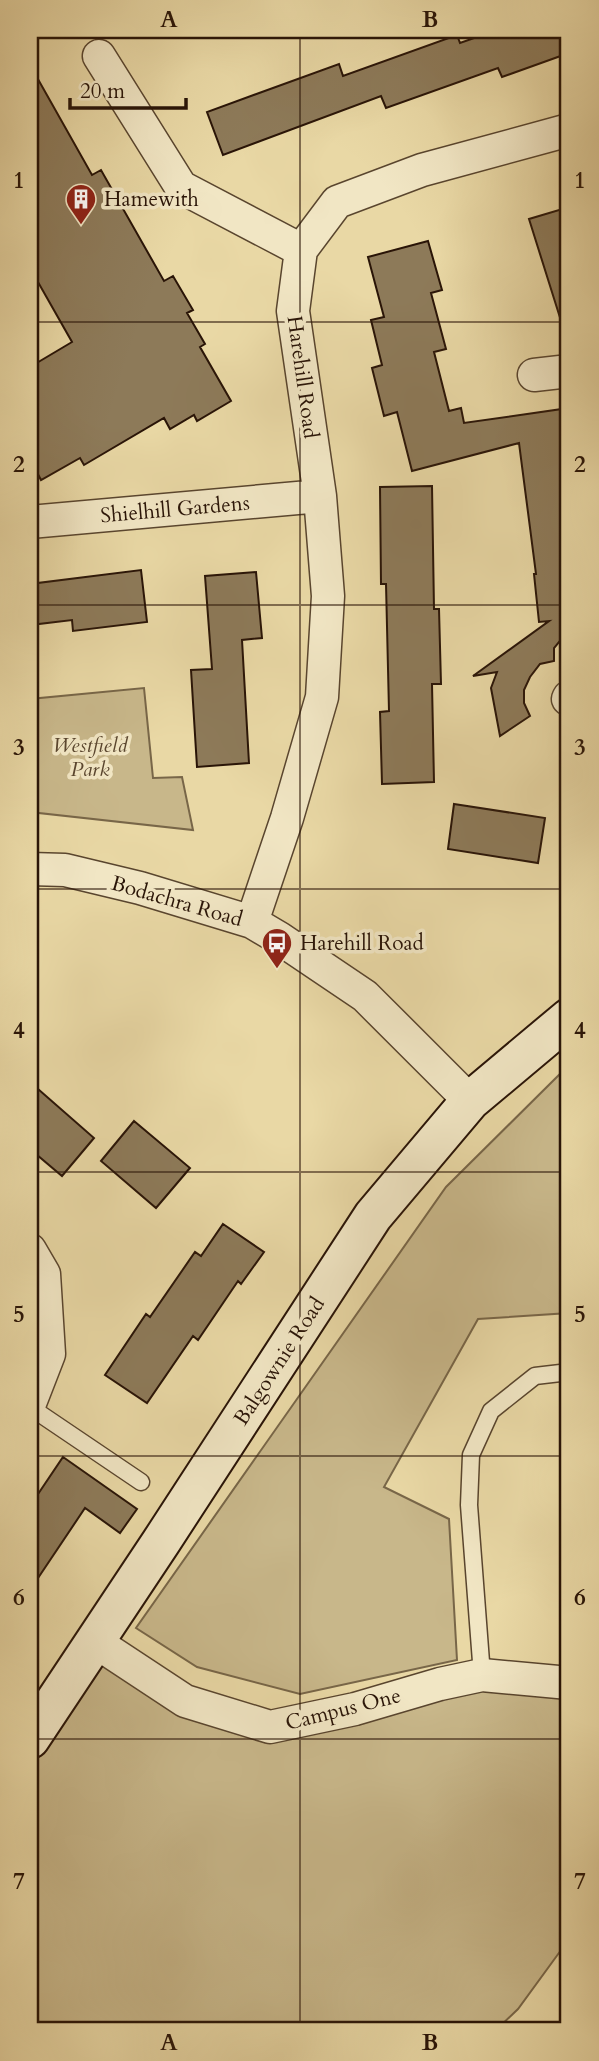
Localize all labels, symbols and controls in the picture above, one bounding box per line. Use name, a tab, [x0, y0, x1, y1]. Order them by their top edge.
text: A	[160, 4, 178, 35]
text: B	[422, 4, 438, 35]
scale bar	[70, 66, 186, 110]
text: 20 m	[80, 77, 125, 106]
text: 1	[13, 165, 25, 196]
text: 1	[574, 165, 586, 196]
building icon: Hamewith	[64, 182, 98, 226]
place label: Hamewith	[104, 185, 199, 214]
street label: Harehill Road	[280, 314, 325, 440]
text: 2	[13, 449, 25, 480]
text: 2	[574, 449, 586, 480]
street label: Shielhill Gardens	[99, 489, 251, 530]
park label: Westfield Park	[52, 731, 128, 784]
text: 3	[13, 732, 25, 763]
text: 3	[574, 732, 586, 763]
street label: Bodachra Road	[108, 869, 246, 934]
bus stop icon: Harehill Road	[260, 926, 294, 970]
place label: Harehill Road	[300, 929, 424, 958]
text: 4	[13, 1015, 25, 1046]
text: 4	[574, 1015, 586, 1046]
street label: Balgownie Road	[227, 1291, 332, 1431]
text: 5	[13, 1299, 25, 1330]
text: 5	[574, 1299, 586, 1330]
text: 6	[13, 1582, 25, 1613]
text: 6	[574, 1582, 586, 1613]
street label: Campus One	[282, 1681, 404, 1738]
text: 7	[13, 1866, 25, 1897]
text: 7	[574, 1866, 586, 1897]
text: A	[160, 2027, 178, 2058]
text: B	[422, 2027, 438, 2058]

